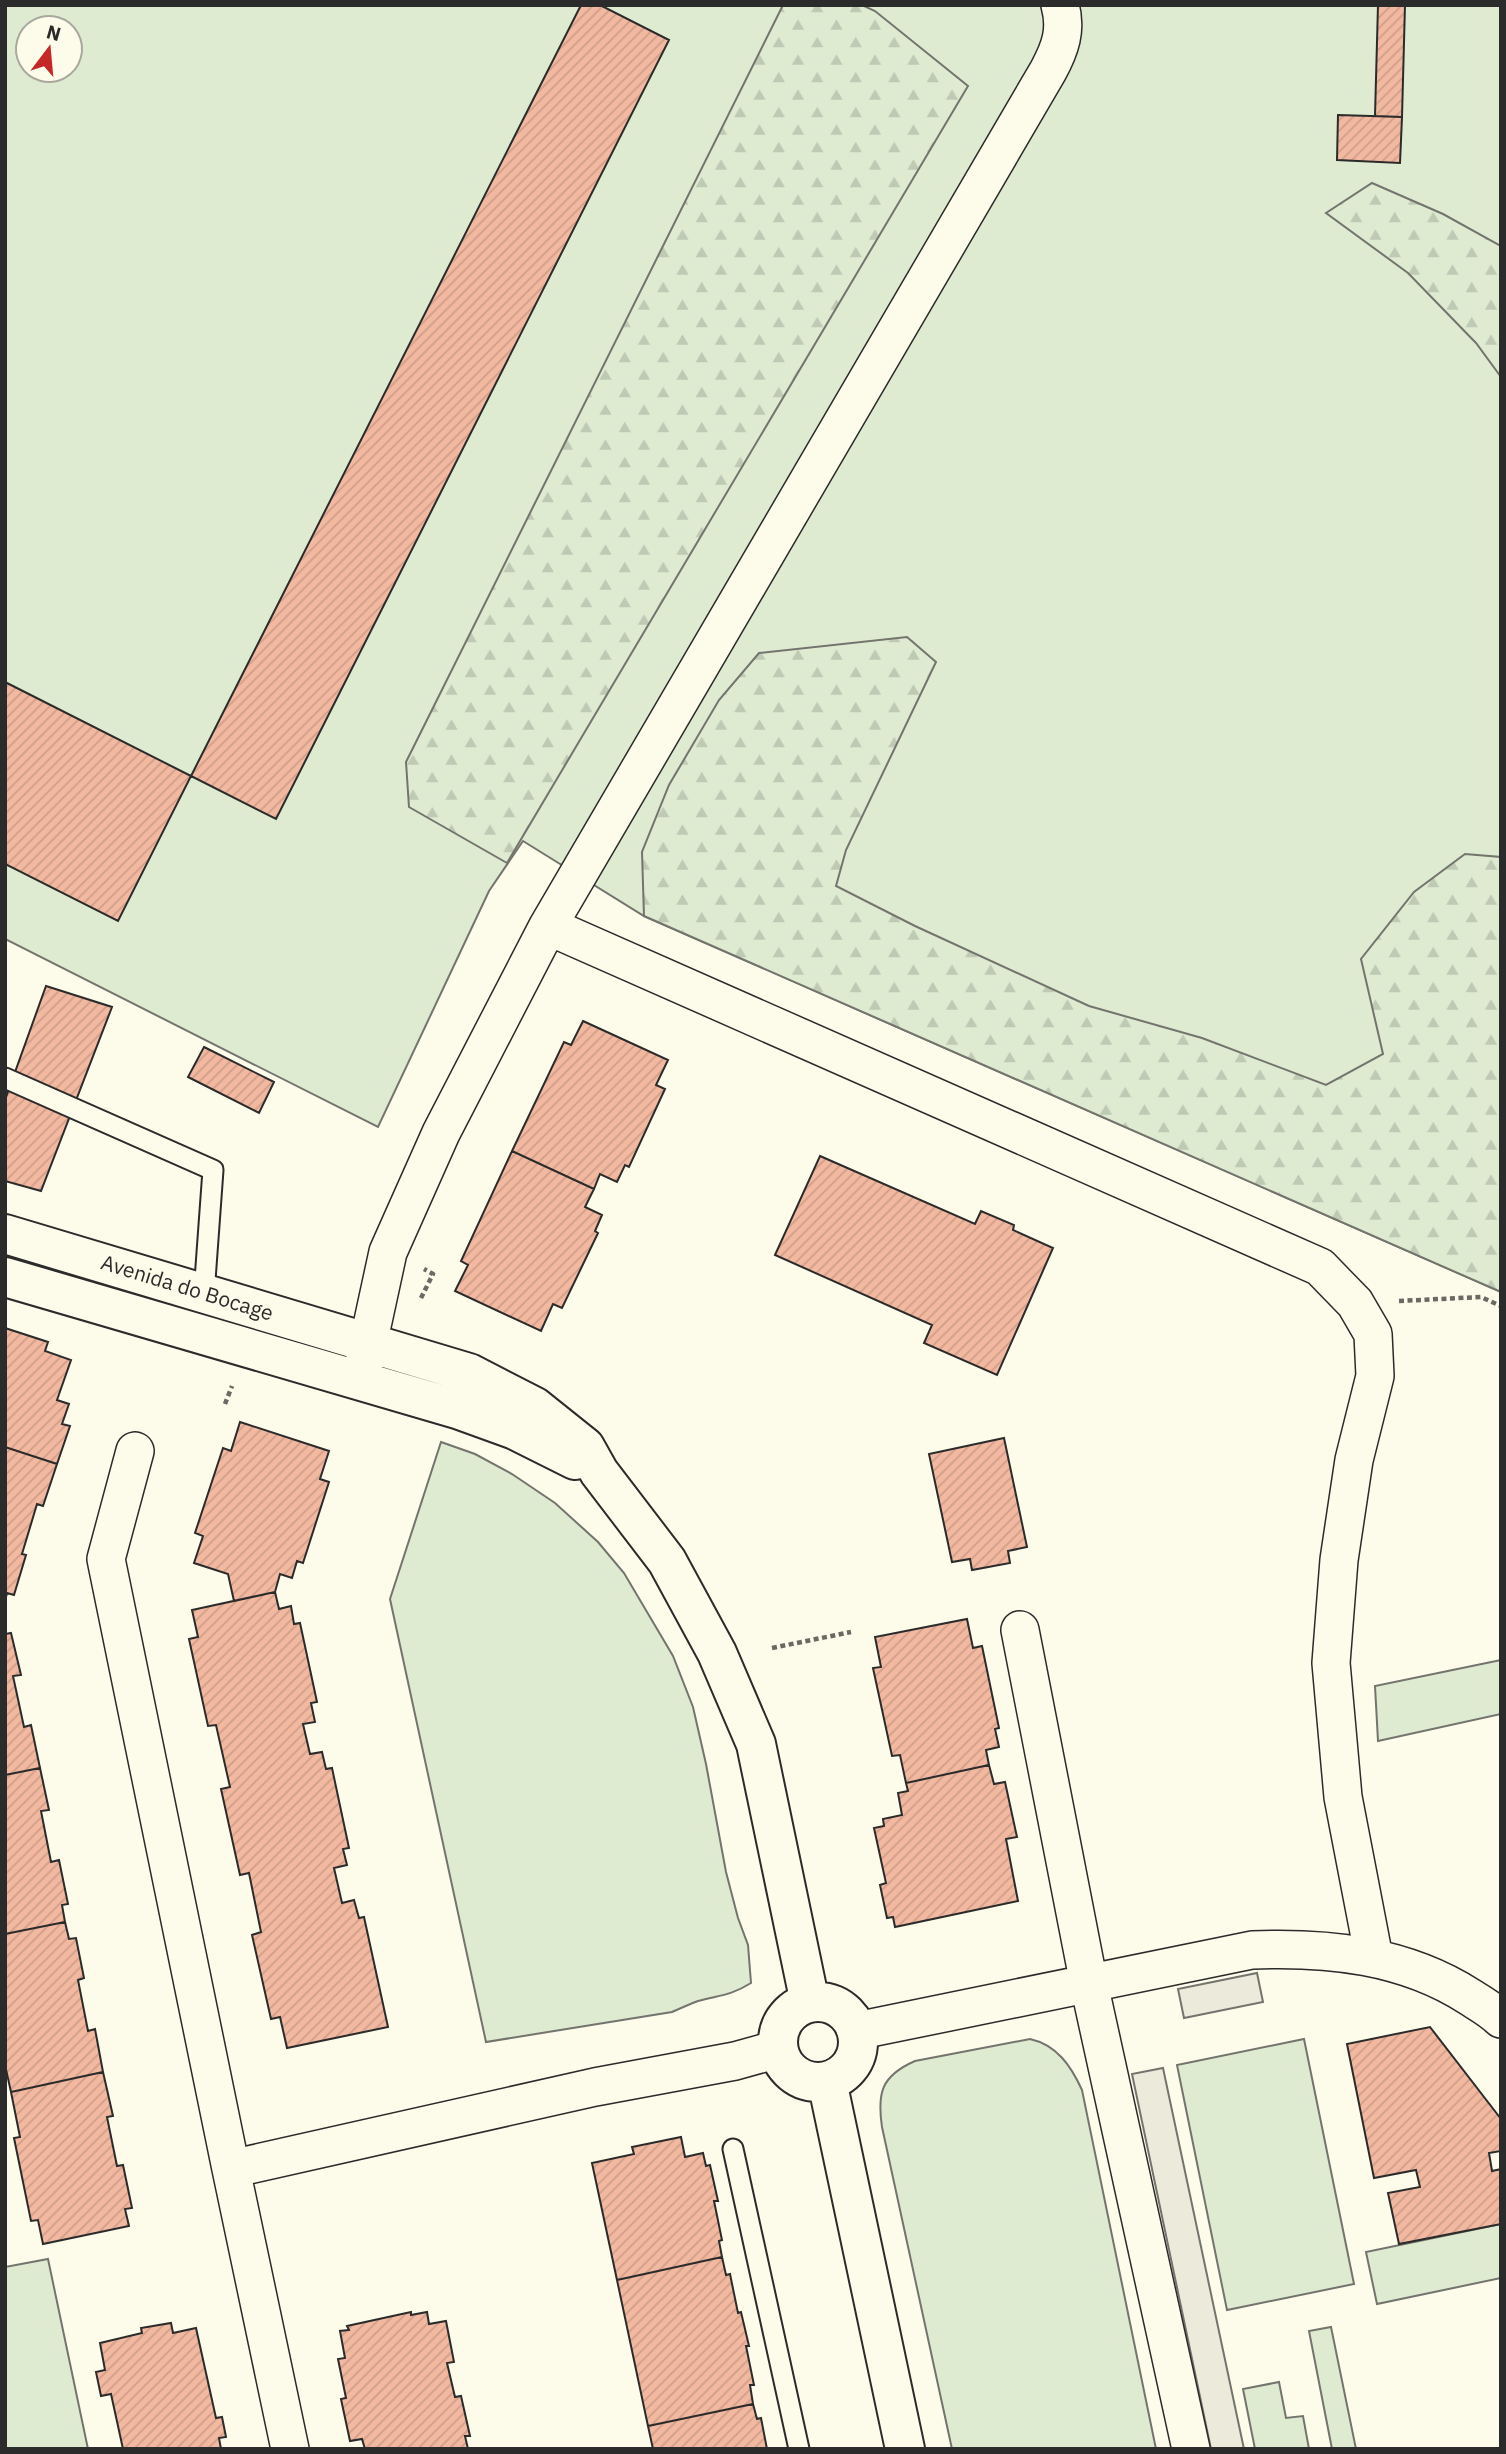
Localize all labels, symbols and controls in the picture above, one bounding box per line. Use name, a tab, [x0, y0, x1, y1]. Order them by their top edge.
north arrow	[14, 14, 84, 84]
text: N	[44, 19, 64, 46]
street label: Avenida do Bocage	[98, 1248, 277, 1327]

